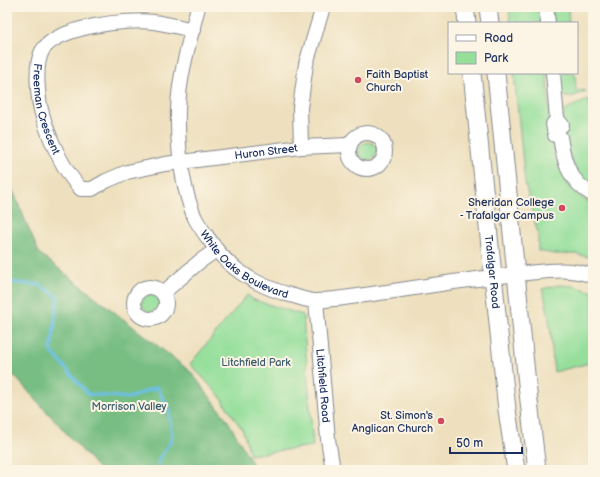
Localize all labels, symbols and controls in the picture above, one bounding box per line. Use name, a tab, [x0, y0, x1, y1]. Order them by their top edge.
legend	[448, 22, 578, 74]
text: Road	[484, 31, 513, 46]
text: Park	[484, 51, 508, 66]
street label: Freeman Crescent	[30, 63, 63, 157]
place label: Faith Baptist Church	[366, 68, 429, 94]
marker: Faith Baptist Church	[353, 75, 363, 85]
street label: Huron Street	[234, 141, 299, 162]
place label: Sheridan College - Trafalgar Campus	[460, 196, 555, 222]
marker: Sheridan College - Trafalgar Campus	[557, 203, 567, 213]
street label: White Oaks Boulevard	[197, 228, 290, 301]
street label: Trafalgar Road	[482, 235, 502, 309]
street label: Litchfield Road	[313, 348, 333, 423]
park label: Litchfield Park	[221, 356, 291, 369]
park label: Morrison Valley	[91, 400, 167, 413]
place label: St. Simon's Anglican Church	[352, 409, 434, 435]
marker: St. Simon's Anglican Church	[436, 416, 446, 426]
scale bar	[450, 429, 522, 455]
text: 50 m	[456, 436, 483, 451]

